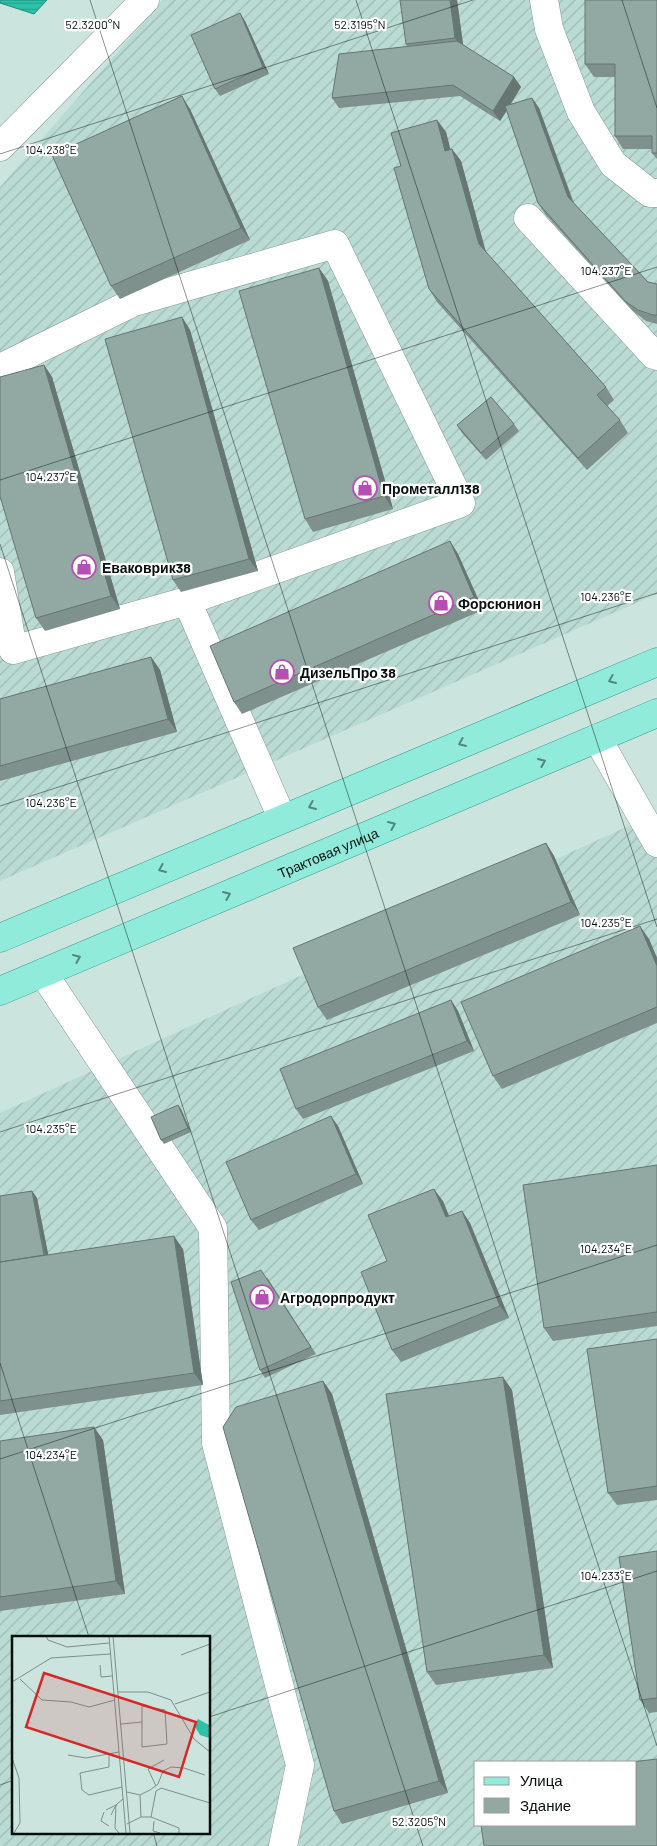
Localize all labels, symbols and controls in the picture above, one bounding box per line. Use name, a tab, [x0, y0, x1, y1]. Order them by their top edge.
text: 52.3200°N	[66, 17, 120, 31]
text: 52.3195°N	[334, 17, 386, 31]
text: 104.238°E	[25, 142, 77, 156]
text: 104.237°E	[581, 263, 631, 277]
text: 104.237°E	[26, 469, 76, 483]
shop icon: Прометалл138	[352, 475, 378, 501]
place label: Прометалл138	[382, 480, 480, 497]
shop icon: Еваковрик38	[71, 554, 97, 580]
place label: Еваковрик38	[102, 559, 191, 576]
text: 104.236°E	[580, 589, 632, 603]
shop icon: Форсюнион	[428, 590, 454, 616]
place label: Форсюнион	[458, 595, 541, 612]
shop icon: ДизельПро 38	[269, 659, 295, 685]
place label: ДизельПро 38	[300, 664, 396, 681]
one-way arrow	[608, 674, 617, 685]
one-way arrow	[458, 737, 467, 747]
one-way arrow	[537, 757, 546, 768]
text: 104.236°E	[25, 795, 77, 809]
one-way arrow	[308, 799, 317, 810]
one-way arrow	[388, 821, 396, 831]
street label: Трактовая улица	[275, 823, 381, 881]
one-way arrow	[159, 864, 167, 874]
one-way arrow	[222, 891, 231, 901]
text: 104.235°E	[580, 915, 632, 929]
one-way arrow	[72, 954, 81, 965]
text: 104.235°E	[25, 1121, 77, 1135]
text: 104.234°E	[580, 1241, 632, 1255]
shop icon: Агродорпродукт	[249, 1284, 275, 1310]
place label: Агродорпродукт	[280, 1289, 395, 1306]
text: 104.234°E	[25, 1447, 77, 1461]
text: 104.233°E	[580, 1568, 632, 1582]
inset map	[12, 1636, 210, 1834]
legend	[474, 1761, 637, 1826]
text: Улица	[520, 1771, 563, 1789]
text: Здание	[520, 1796, 571, 1814]
text: 52.3205°N	[392, 1814, 446, 1828]

